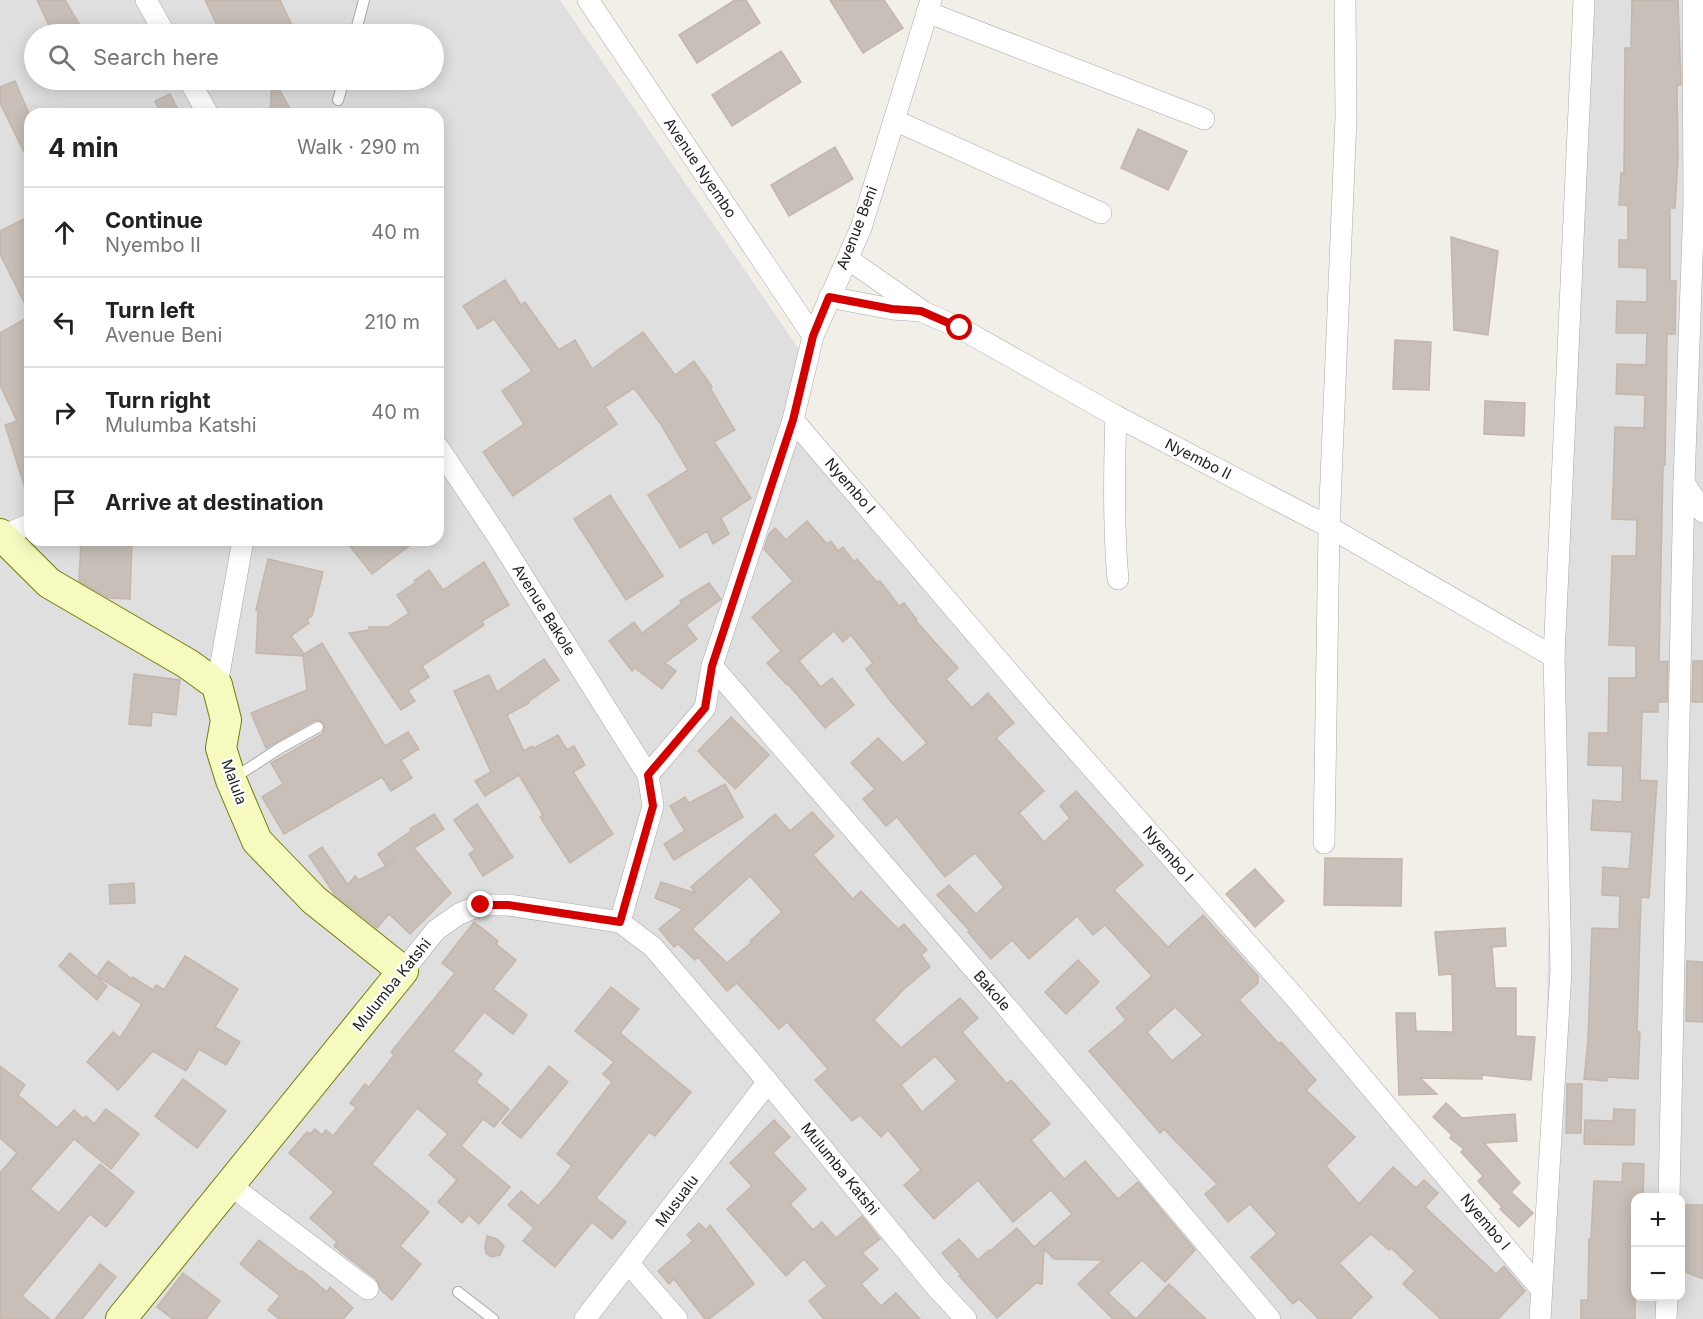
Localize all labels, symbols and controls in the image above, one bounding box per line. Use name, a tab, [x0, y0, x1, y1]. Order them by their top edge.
search box	[24, 24, 444, 90]
icon: search	[45, 41, 78, 74]
text: Search here	[93, 44, 219, 70]
street label: Avenue Nyembo	[660, 114, 741, 221]
text: 4 min	[48, 132, 119, 163]
text: Walk · 290 m	[297, 135, 420, 159]
street label: Avenue Beni	[832, 183, 881, 272]
text: Continue	[105, 207, 203, 233]
icon: ahead	[48, 216, 81, 249]
text: 40 m	[371, 220, 420, 244]
text: Nyembo II	[105, 233, 201, 257]
text: Turn left	[105, 297, 195, 323]
icon: left	[48, 306, 81, 339]
text: 210 m	[364, 310, 420, 334]
route start	[946, 314, 972, 340]
text: Avenue Beni	[105, 323, 222, 347]
text: Turn right	[105, 387, 211, 413]
icon: right	[48, 396, 81, 429]
text: 40 m	[371, 400, 420, 424]
text: Mulumba Katshi	[105, 413, 257, 437]
street label: Nyembo II	[1162, 434, 1235, 483]
street label: Nyembo I	[821, 454, 880, 517]
icon: arrive	[48, 486, 81, 519]
text: Arrive at destination	[105, 489, 324, 515]
street label: Avenue Bakole	[509, 560, 580, 659]
street label: Malula	[218, 757, 251, 807]
street label: Nyembo I	[1139, 822, 1198, 885]
route end	[467, 891, 493, 917]
street label: Mulumba Katshi	[348, 935, 435, 1035]
street label: Bakole	[970, 967, 1015, 1015]
street label: Mulumba Katshi	[797, 1119, 884, 1219]
street label: Musualu	[651, 1171, 702, 1230]
street label: Nyembo I	[1456, 1190, 1514, 1254]
map controls	[1631, 1193, 1685, 1301]
button: +	[1631, 1193, 1685, 1247]
button: −	[1631, 1247, 1685, 1301]

